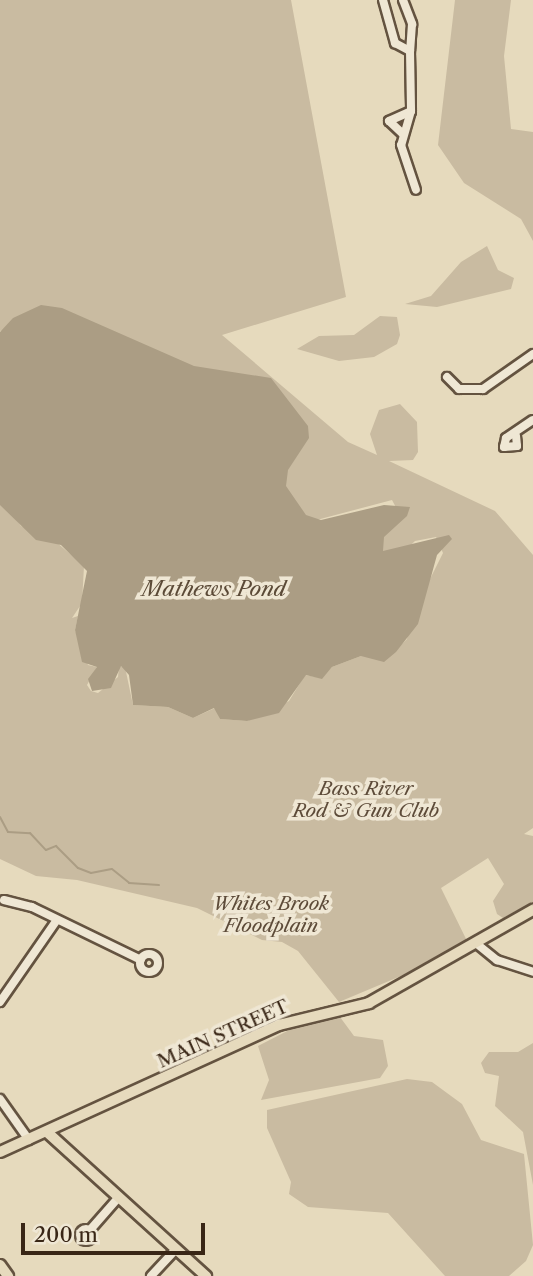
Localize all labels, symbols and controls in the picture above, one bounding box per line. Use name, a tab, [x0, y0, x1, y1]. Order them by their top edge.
water label: Mathews Pond	[142, 576, 286, 602]
park label: Bass River Rod & Gun Club	[293, 778, 439, 822]
park label: Whites Brook Floodplain	[213, 893, 329, 937]
street label: MAIN STREET	[154, 995, 292, 1073]
scale bar	[24, 1210, 208, 1254]
text: 200 m	[34, 1222, 98, 1247]

